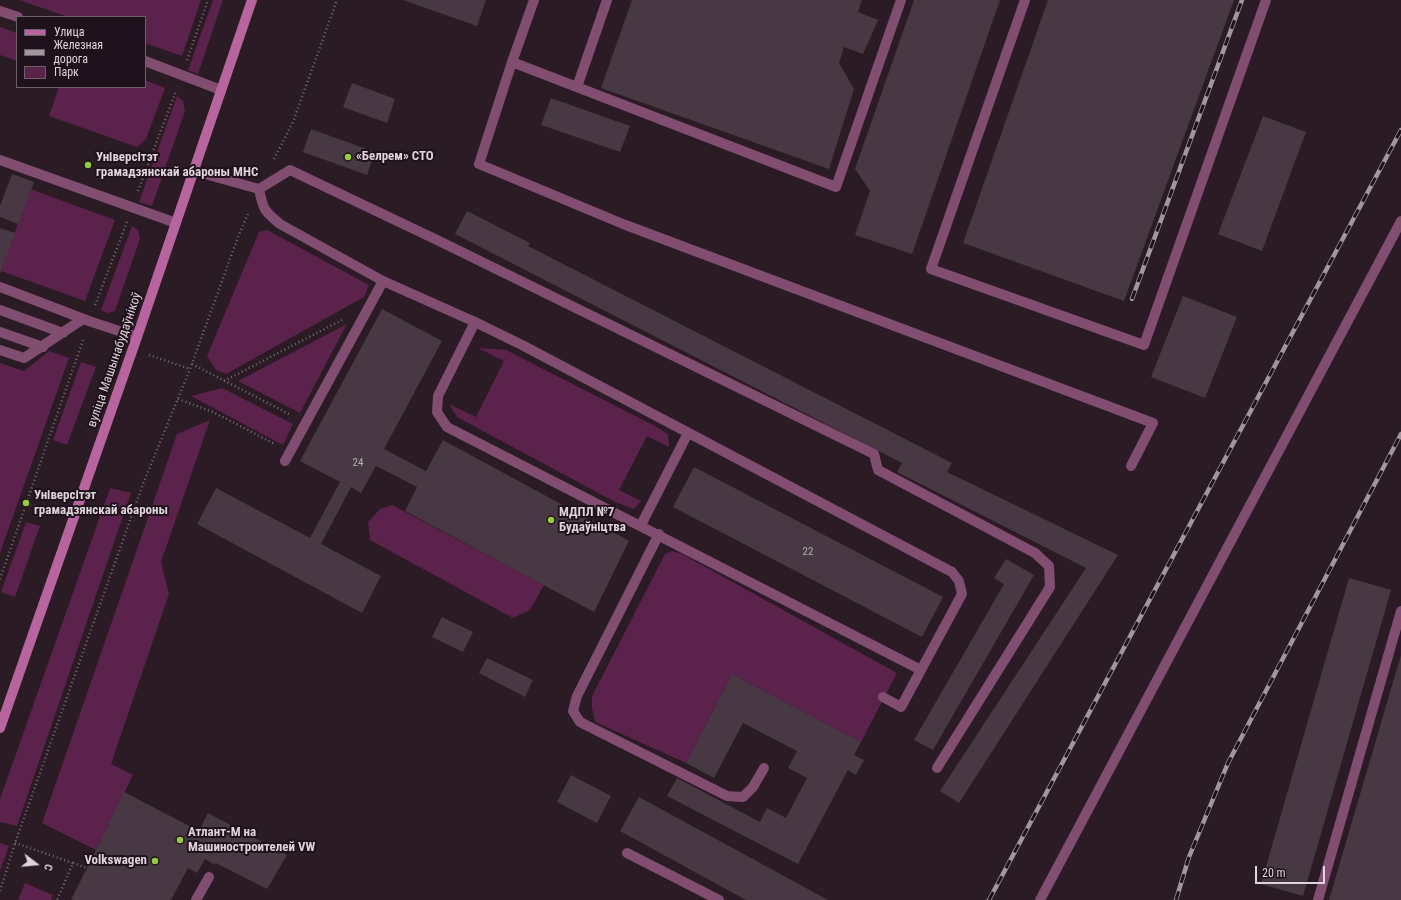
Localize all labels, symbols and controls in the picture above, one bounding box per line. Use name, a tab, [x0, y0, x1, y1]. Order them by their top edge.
legend	[16, 16, 146, 88]
text: Улица	[54, 25, 84, 39]
text: Железная дорога	[53, 38, 103, 66]
text: Парк	[54, 65, 79, 79]
place label: «Белрем» СТО	[356, 149, 434, 165]
place label: Універсітэт грамадзянскай абароны МНС	[96, 150, 258, 181]
marker: «Белрем» СТО	[343, 152, 353, 162]
marker: Універсітэт грамадзянскай абароны МНС	[83, 160, 93, 170]
street label: вуліца Машынабудаўнікоў	[85, 291, 145, 429]
house number: 24	[353, 456, 363, 470]
place label: Універсітэт грамадзянскай абароны	[34, 488, 168, 519]
marker: Універсітэт грамадзянскай абароны	[21, 498, 31, 508]
place label: МДПЛ №7 Будаўніцтва	[559, 505, 626, 536]
marker: МДПЛ №7 Будаўніцтва	[546, 515, 556, 525]
house number: 22	[803, 545, 813, 559]
place label: Атлант-М на Машиностроителей VW	[188, 825, 315, 856]
marker: Атлант-М на Машиностроителей VW	[175, 835, 185, 845]
north arrow	[16, 844, 56, 884]
place label: Volkswagen	[84, 853, 147, 869]
marker: Volkswagen	[150, 856, 160, 866]
scale bar	[1257, 858, 1327, 884]
text: С	[41, 863, 55, 872]
text: 20 m	[1262, 866, 1286, 880]

